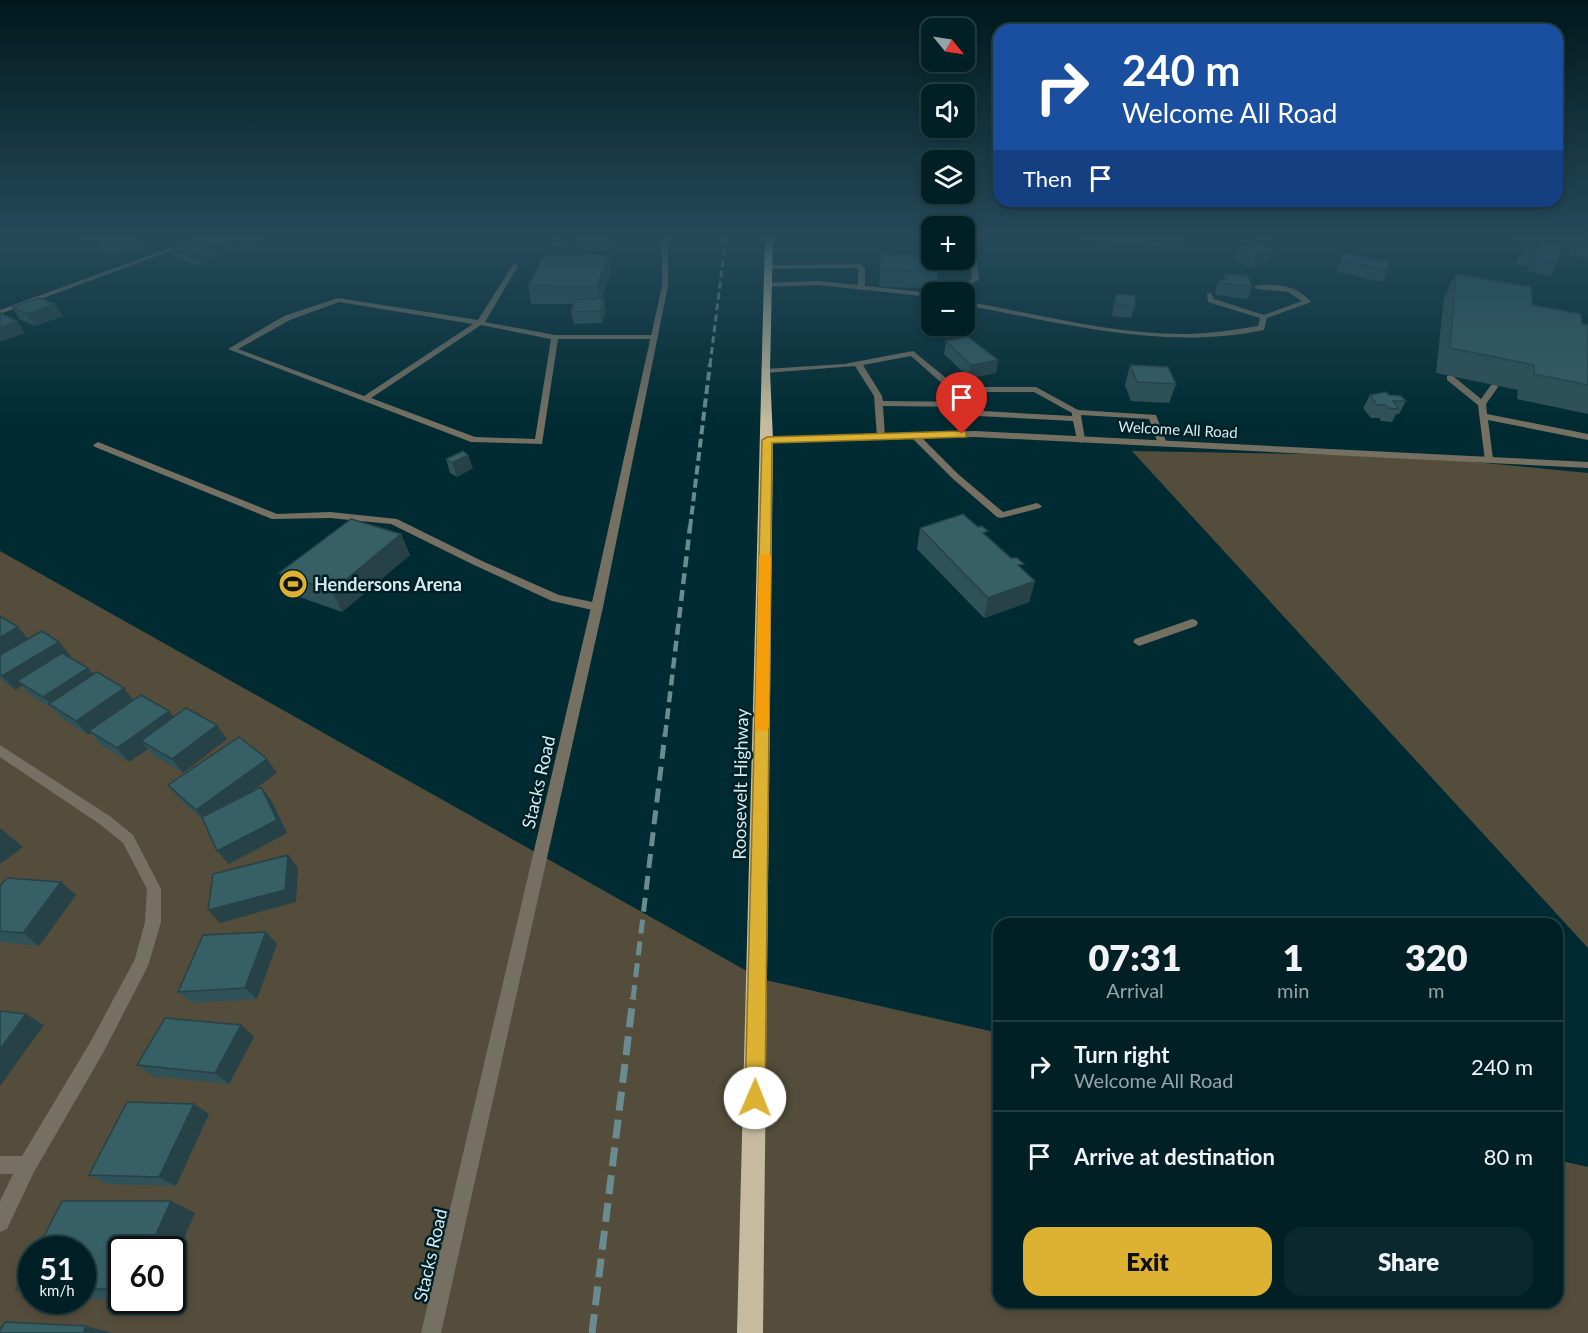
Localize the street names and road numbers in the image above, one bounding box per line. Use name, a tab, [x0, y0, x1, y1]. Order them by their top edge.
street label: Welcome All Road	[1118, 417, 1238, 441]
street label: Roosevelt Highway	[728, 707, 752, 860]
street label: Stacks Road	[517, 733, 559, 831]
street label: Stacks Road	[409, 1206, 451, 1304]

